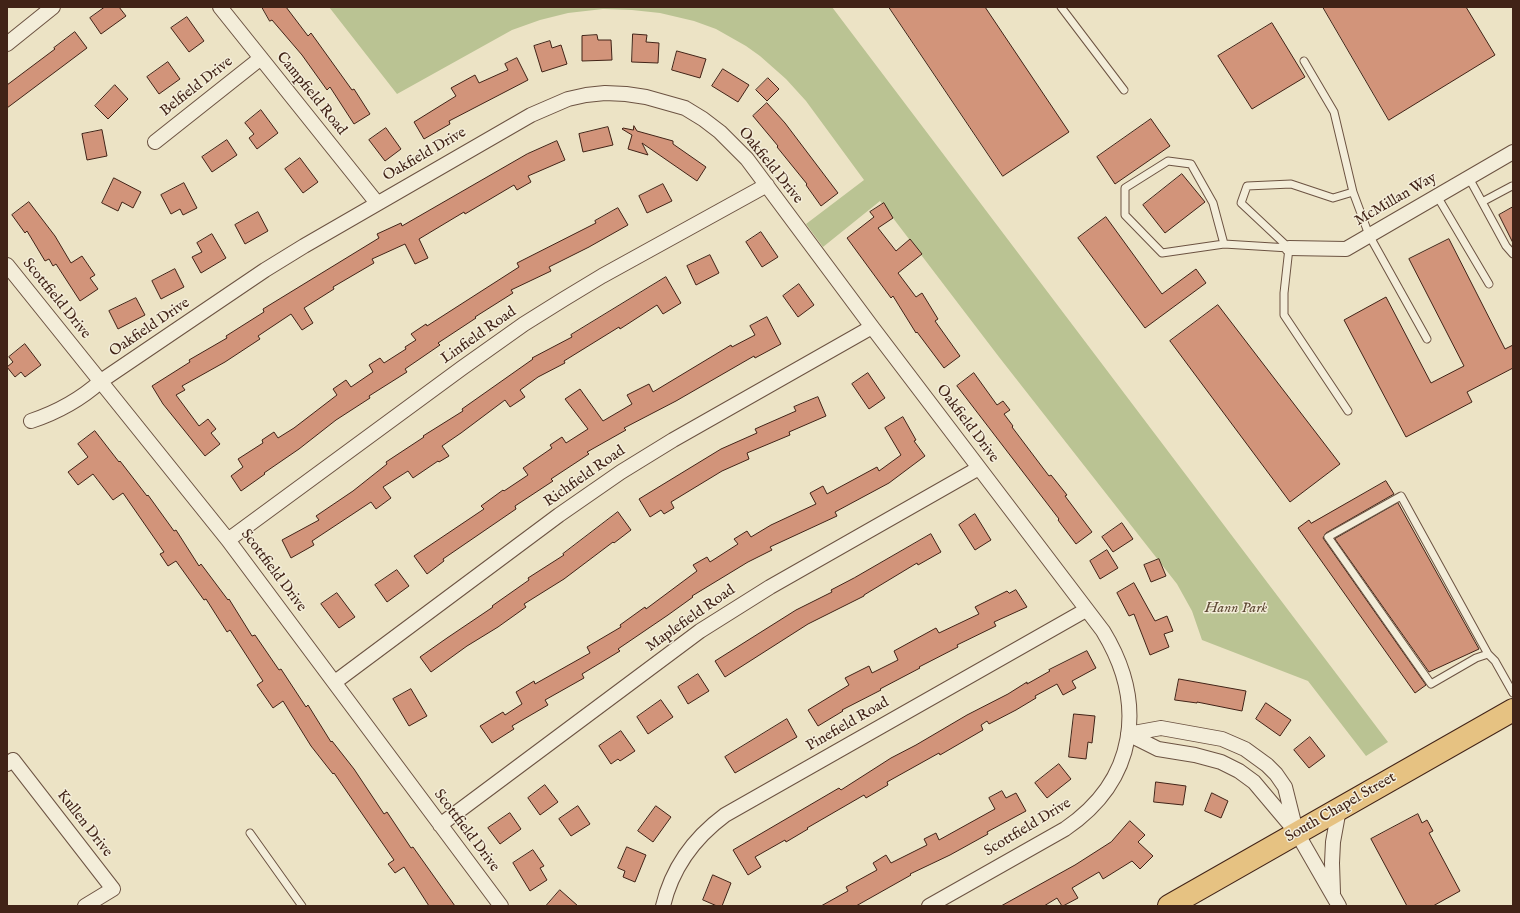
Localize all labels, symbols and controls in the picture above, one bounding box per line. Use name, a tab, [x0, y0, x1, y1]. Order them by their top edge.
street label: Campfield Road	[272, 49, 350, 139]
street label: Belfield Drive	[157, 53, 237, 121]
street label: Oakfield Drive	[380, 124, 470, 186]
street label: Oakfield Drive	[734, 124, 806, 208]
street label: McMillan Way	[1352, 169, 1440, 231]
street label: Scottfield Drive	[18, 255, 94, 343]
street label: Oakfield Drive	[106, 295, 194, 361]
street label: Linfield Road	[438, 304, 520, 368]
street label: Oakfield Drive	[932, 382, 1002, 466]
street label: Richfield Road	[541, 443, 629, 511]
street label: Scottfield Drive	[236, 526, 310, 616]
street label: Maplefield Road	[643, 582, 739, 656]
park label: Hann Park	[1205, 600, 1267, 618]
street label: Pinefield Road	[803, 694, 893, 756]
street label: South Chapel Street	[1282, 769, 1400, 847]
street label: Scottfield Drive	[429, 786, 503, 876]
street label: Kullen Drive	[52, 787, 116, 861]
street label: Scottfield Drive	[981, 795, 1075, 861]

